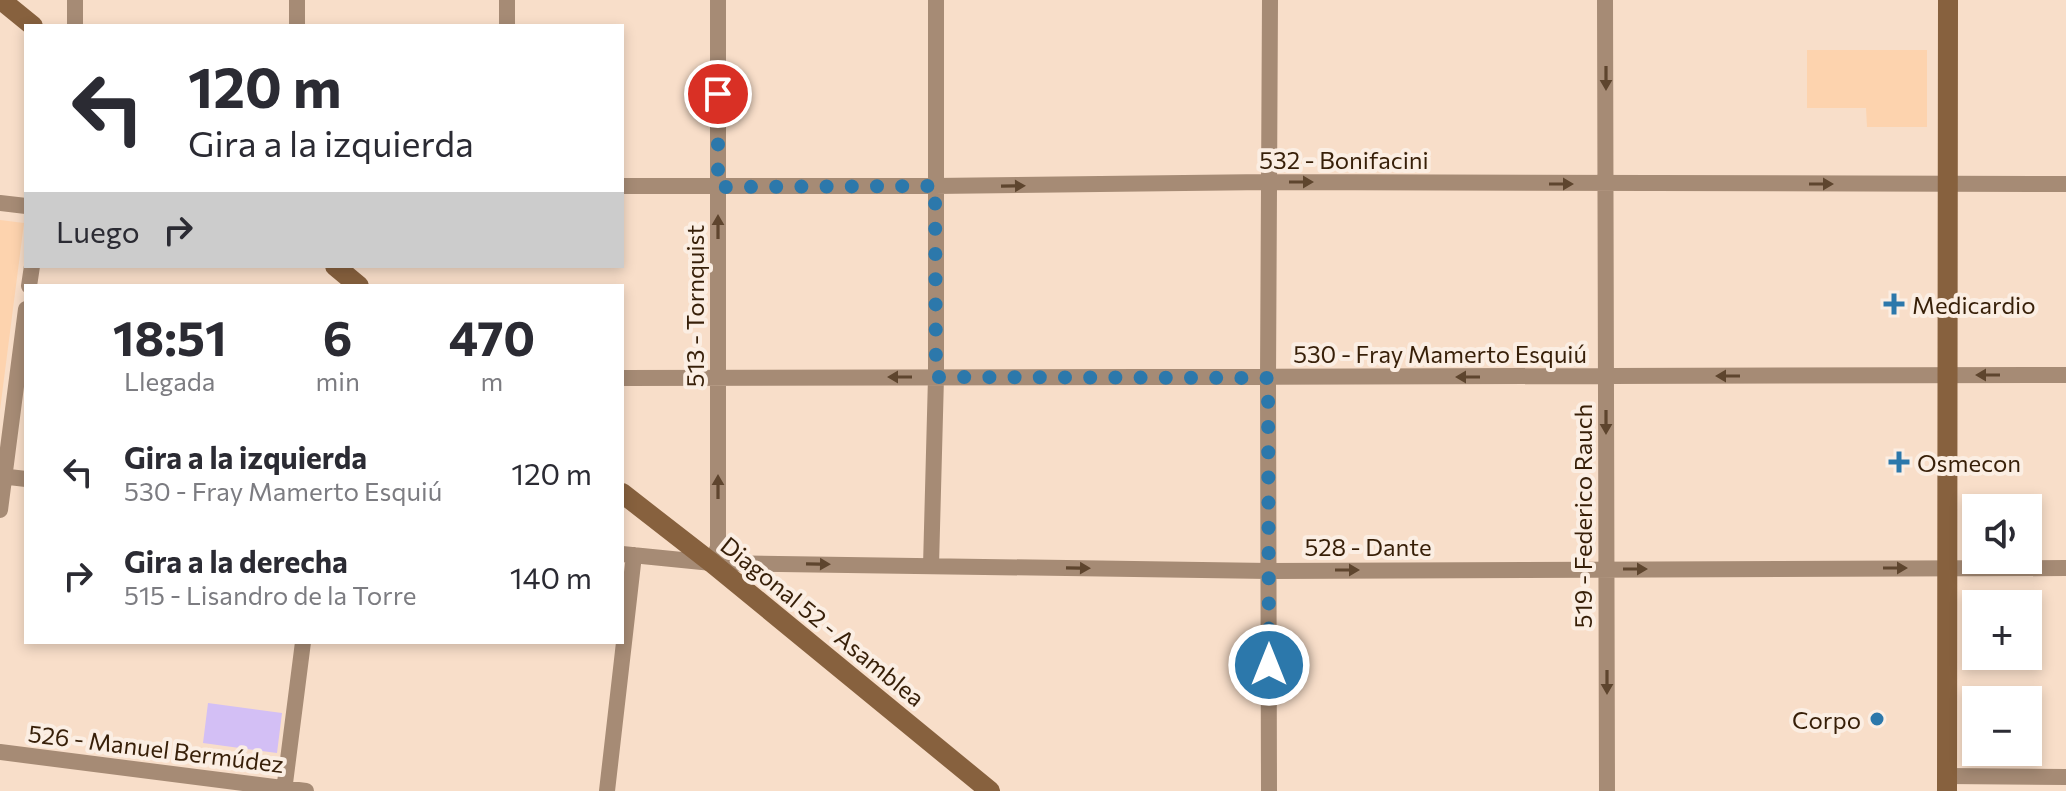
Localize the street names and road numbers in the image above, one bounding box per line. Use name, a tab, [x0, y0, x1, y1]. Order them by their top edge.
street label: 532 - Bonifacini	[1259, 145, 1429, 174]
street label: 513 - Tornquist	[680, 225, 709, 387]
street label: 530 - Fray Mamerto Esquiú	[1293, 339, 1587, 368]
street label: 519 - Federico Rauch	[1568, 404, 1597, 628]
street label: Diagonal 52 - Asamblea	[715, 530, 931, 712]
street label: 528 - Dante	[1304, 532, 1432, 561]
street label: 526 - Manuel Bermúdez	[27, 718, 286, 778]

